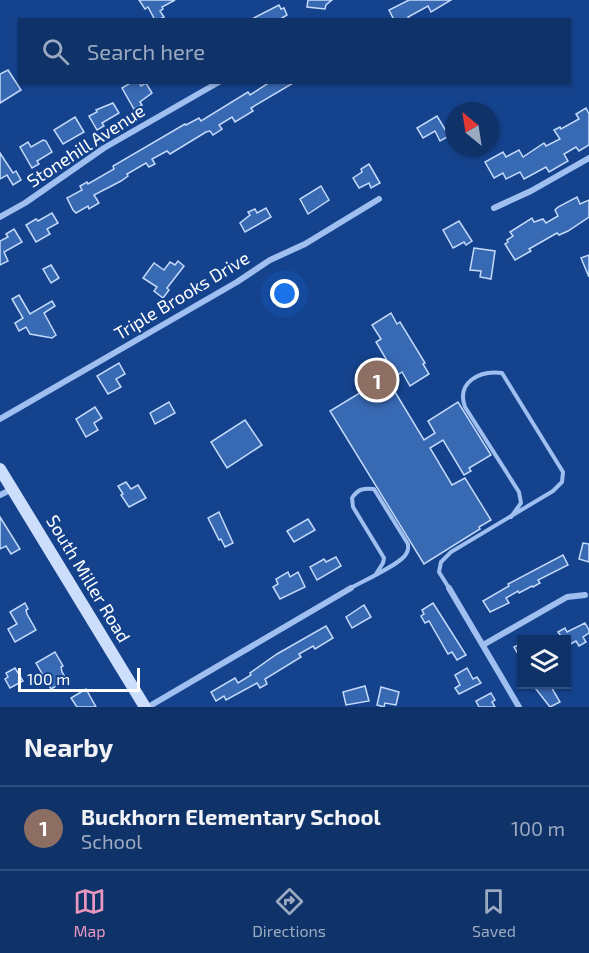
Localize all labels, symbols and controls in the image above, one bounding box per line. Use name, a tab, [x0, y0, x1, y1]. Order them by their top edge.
search box	[18, 18, 571, 84]
icon: search	[39, 35, 72, 68]
text: Search here	[87, 38, 205, 64]
street label: Stonehill Avenue	[22, 99, 149, 191]
north arrow	[445, 102, 499, 156]
street label: Triple Brooks Drive	[110, 246, 253, 344]
your location	[270, 279, 299, 308]
pin: 1	[358, 358, 397, 403]
street label: South Miller Road	[42, 511, 136, 646]
map controls	[517, 635, 571, 689]
button: layers	[517, 635, 571, 689]
scale bar	[18, 665, 140, 692]
text: 100 m	[27, 669, 70, 688]
text: Nearby	[24, 731, 113, 762]
text: Buckhorn Elementary School	[81, 803, 381, 829]
text: 1	[39, 816, 48, 840]
text: 100 m	[511, 816, 565, 840]
text: School	[81, 829, 142, 853]
tab: Map	[73, 885, 106, 940]
tab: Directions	[252, 885, 326, 940]
tab: Saved	[472, 885, 516, 940]

